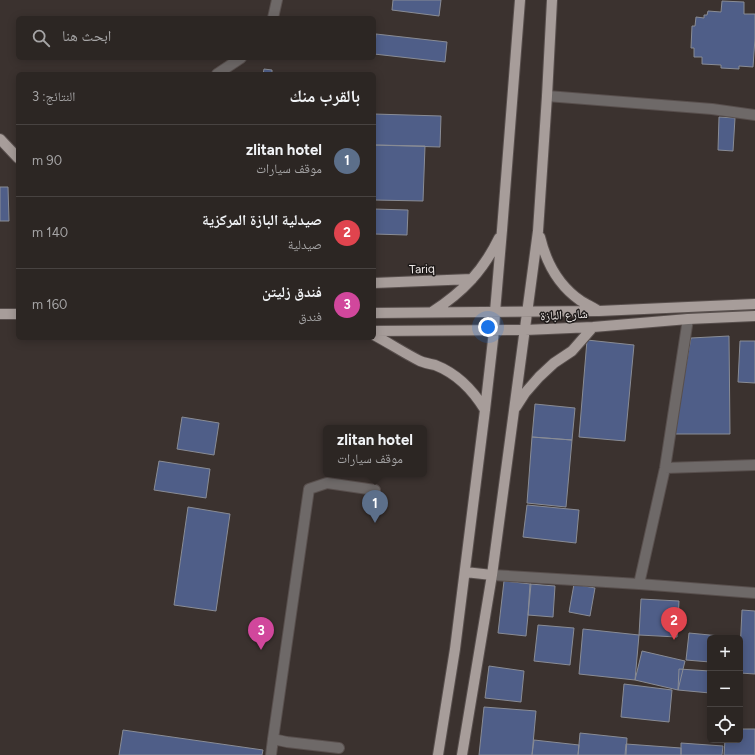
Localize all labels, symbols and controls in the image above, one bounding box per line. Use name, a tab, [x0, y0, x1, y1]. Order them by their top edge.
search box	[16, 16, 376, 60]
icon: search	[30, 27, 52, 49]
text: ابحث هنا	[62, 27, 111, 45]
text: بالقرب منك	[290, 86, 360, 106]
text: النتائج: 3	[32, 89, 75, 104]
text: zlitan hotel	[246, 141, 322, 159]
text: 90 m	[32, 153, 62, 168]
text: 1	[344, 153, 350, 168]
text: موقف سيارات	[256, 161, 322, 176]
text: صيدلية البازة المركزية	[202, 211, 322, 229]
text: 140 m	[32, 225, 68, 240]
text: 2	[343, 225, 351, 240]
text: صيدلية	[288, 237, 322, 252]
street label: Tariq	[409, 262, 435, 276]
text: فندق زليتن	[262, 283, 322, 301]
text: 160 m	[32, 297, 67, 312]
text: 3	[343, 297, 351, 312]
street label: شارع البازة	[540, 307, 588, 324]
text: فندق	[298, 309, 322, 324]
your location	[478, 317, 498, 337]
popup	[323, 425, 427, 477]
text: zlitan hotel	[337, 431, 413, 449]
text: موقف سيارات	[337, 451, 403, 466]
pin: 1	[362, 490, 388, 523]
pin: 2	[661, 607, 687, 640]
pin: 3	[248, 617, 274, 650]
map controls	[707, 635, 743, 743]
button: +	[707, 635, 743, 671]
button: −	[707, 671, 743, 707]
button: locate	[707, 707, 743, 743]

